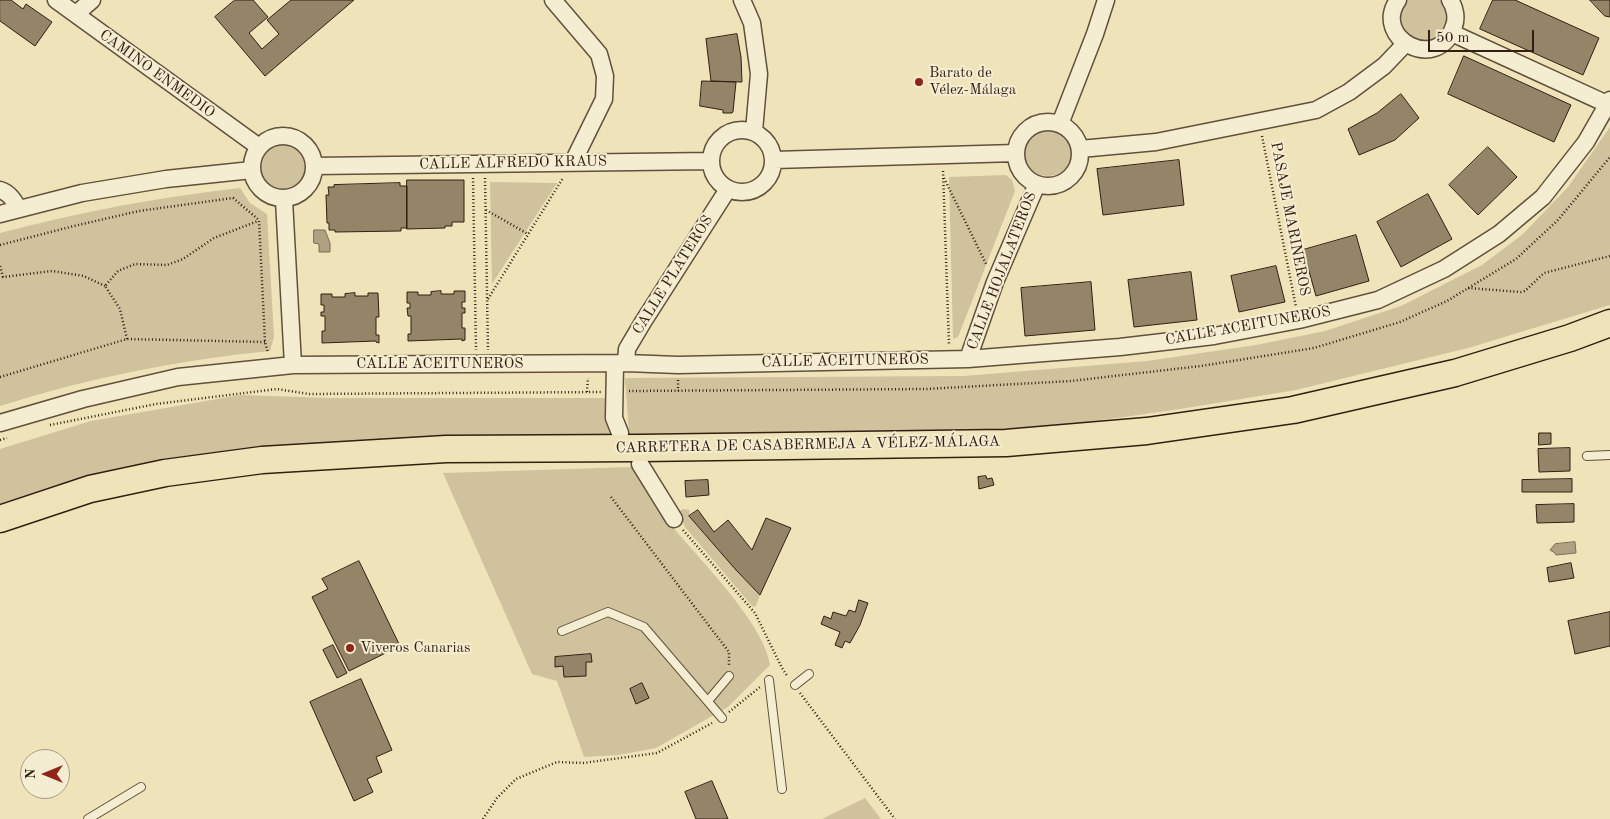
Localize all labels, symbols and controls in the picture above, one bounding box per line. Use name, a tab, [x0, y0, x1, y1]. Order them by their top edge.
scale bar	[1430, 20, 1536, 52]
street label: CAMINO ENMEDIO	[96, 26, 218, 122]
text: 50 m	[1436, 31, 1470, 46]
place label: Barato de Vélez-Málaga	[929, 64, 1016, 99]
marker: Barato de Vélez-Málaga	[913, 76, 925, 88]
street label: PASAJE MARINEROS	[1266, 140, 1314, 298]
street label: CALLE ALFREDO KRAUS	[419, 152, 607, 174]
street label: CALLE HOJALATEROS	[963, 189, 1041, 353]
street label: CALLE PLATEROS	[629, 212, 717, 338]
street label: CALLE ACEITUNEROS	[1164, 303, 1332, 349]
street label: CALLE ACEITUNEROS	[761, 351, 929, 371]
street label: CALLE ACEITUNEROS	[356, 355, 524, 373]
street label: CARRETERA DE CASABERMEJA A VÉLEZ-MÁLAGA	[616, 433, 1000, 457]
place label: Viveros Canarias	[360, 639, 470, 657]
marker: Viveros Canarias	[344, 642, 356, 654]
north arrow	[20, 749, 70, 799]
text: N	[24, 769, 38, 779]

